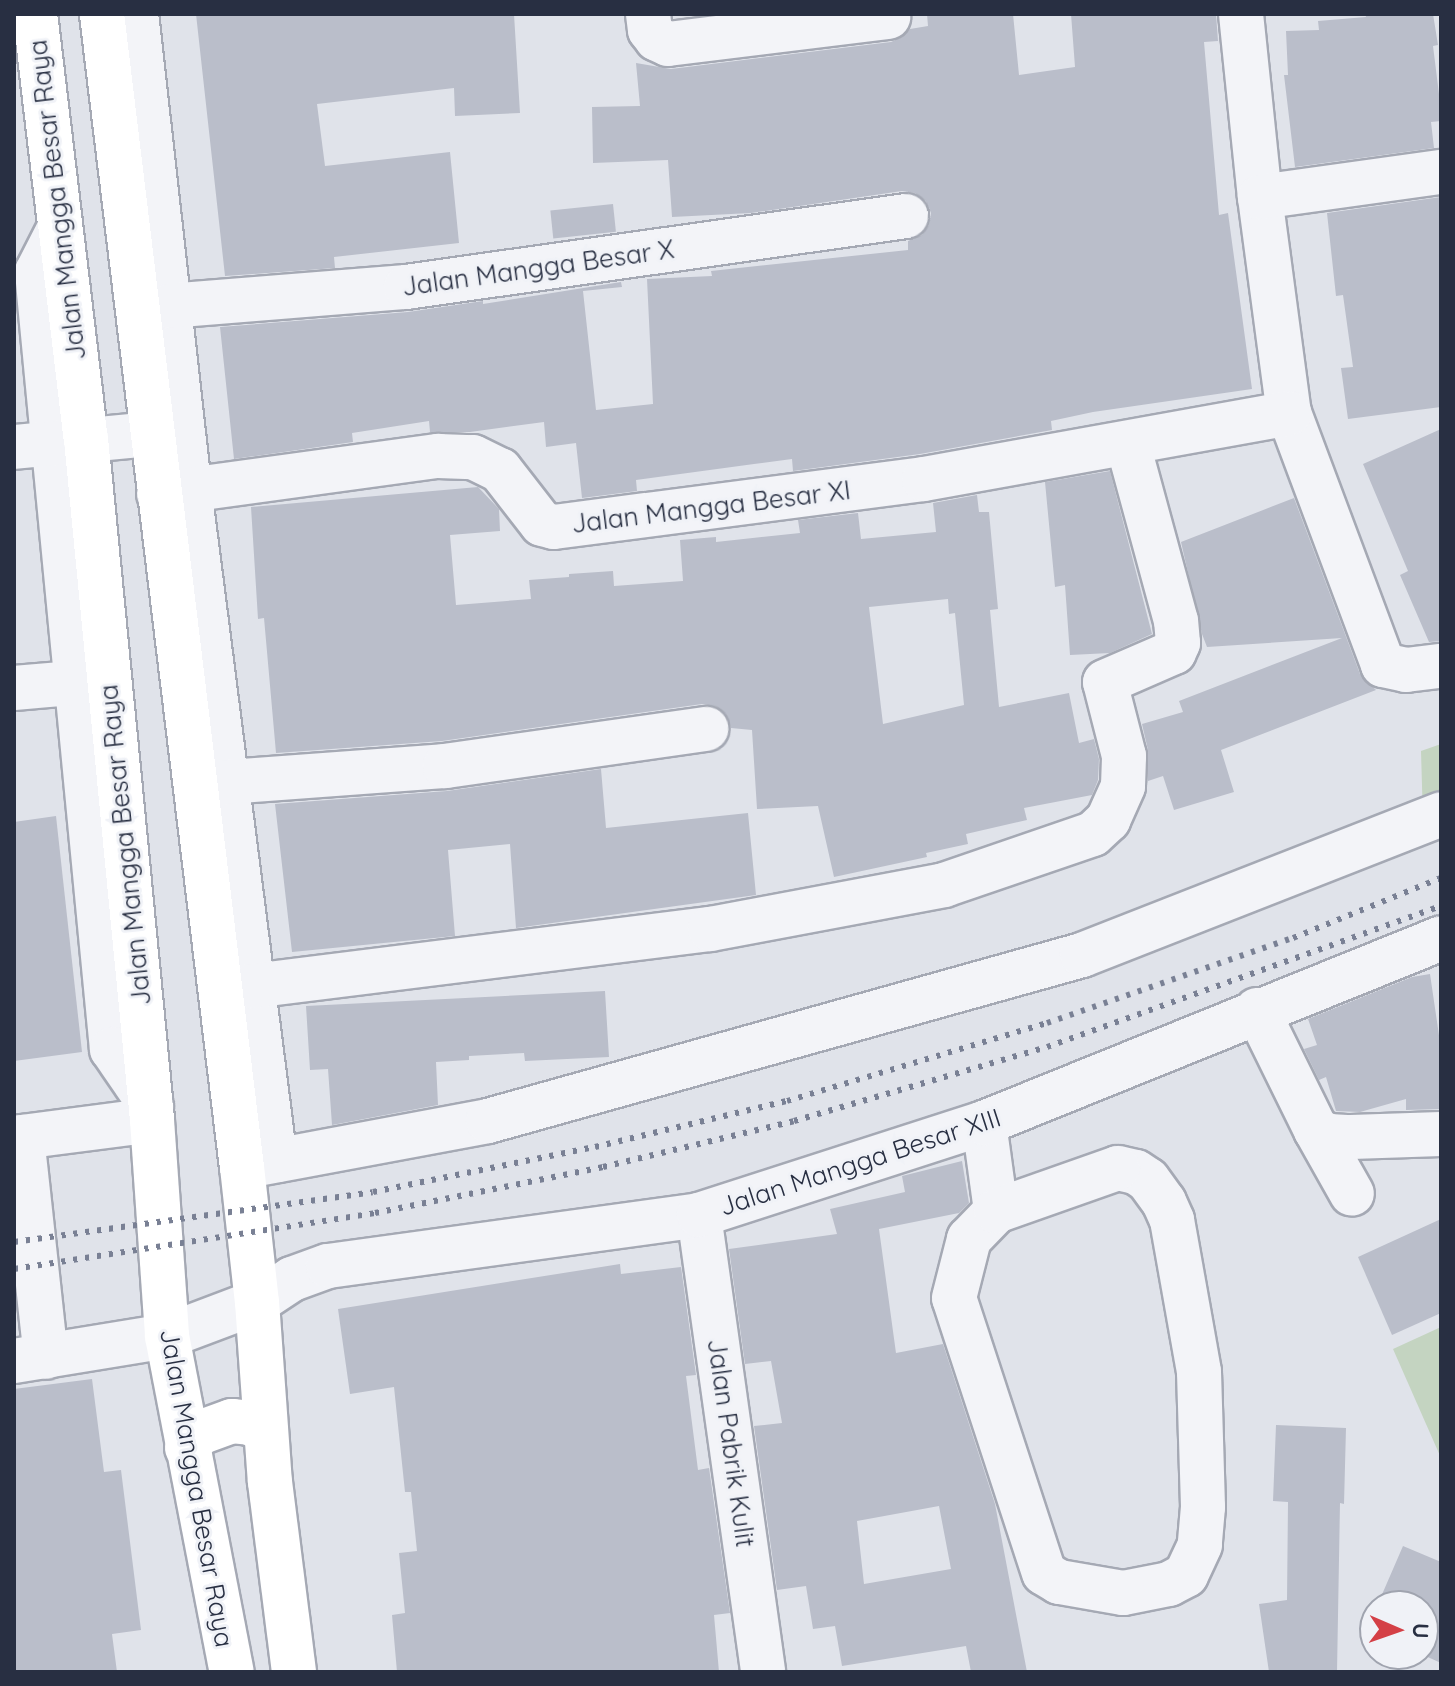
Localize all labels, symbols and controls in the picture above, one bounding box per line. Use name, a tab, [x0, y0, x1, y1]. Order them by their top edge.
street label: Jalan Mangga Besar Raya	[22, 38, 92, 362]
street label: Jalan Mangga Besar X	[400, 233, 676, 303]
street label: Jalan Mangga Besar XI	[570, 474, 852, 540]
street label: Jalan Mangga Besar Raya	[93, 683, 157, 1007]
street label: Jalan Mangga Besar XIII	[715, 1102, 1005, 1222]
street label: Jalan Mangga Besar Raya	[154, 1326, 240, 1650]
street label: Jalan Pabrik Kulit	[701, 1337, 761, 1549]
north arrow	[1359, 1590, 1439, 1670]
text: U	[1407, 1623, 1435, 1639]

